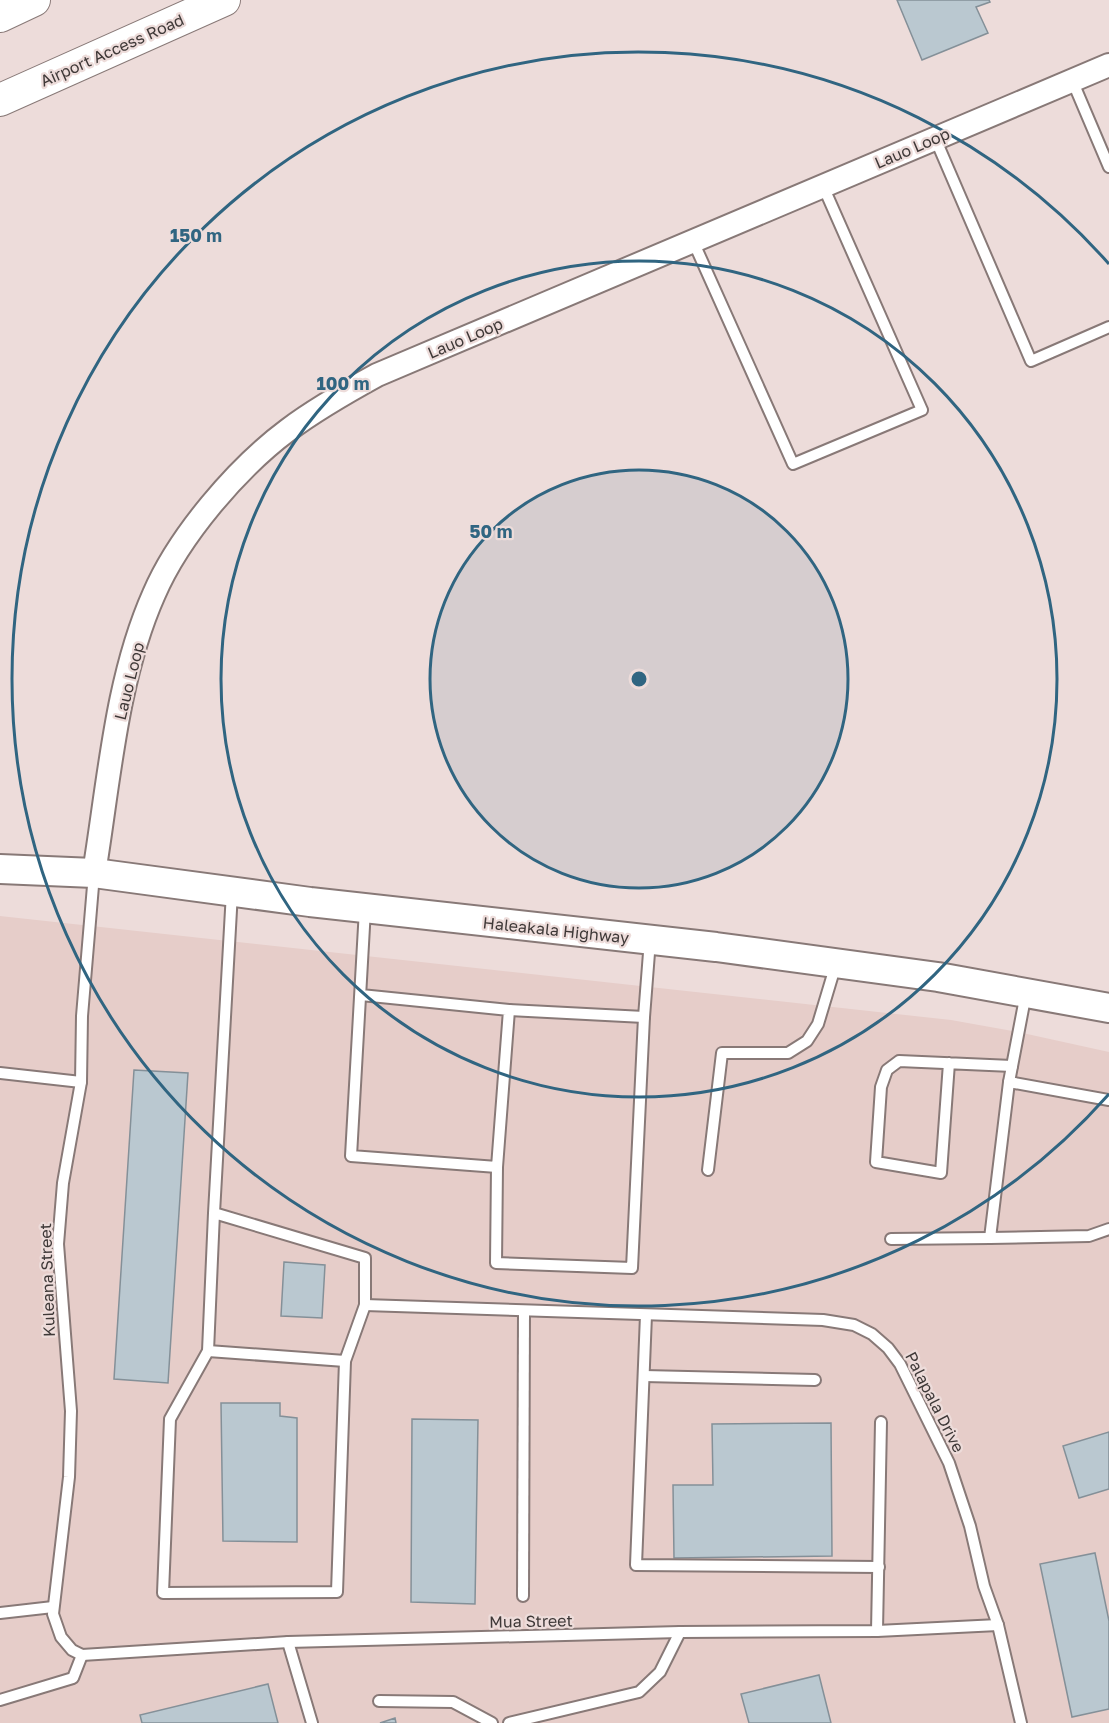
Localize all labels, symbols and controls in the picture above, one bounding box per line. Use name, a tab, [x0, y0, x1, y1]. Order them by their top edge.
street label: Airport Access Road	[37, 9, 187, 91]
street label: Lauo Loop	[871, 123, 953, 173]
text: 150 m	[170, 224, 222, 246]
street label: Lauo Loop	[424, 313, 506, 363]
text: 100 m	[317, 372, 369, 394]
text: 50 m	[470, 520, 512, 542]
street label: Lauo Loop	[110, 640, 148, 722]
centre of rings	[629, 669, 649, 689]
street label: Haleakala Highway	[482, 912, 630, 948]
street label: Kuleana Street	[35, 1223, 59, 1337]
street label: Palapala Drive	[901, 1348, 969, 1456]
street label: Mua Street	[489, 1610, 573, 1632]

